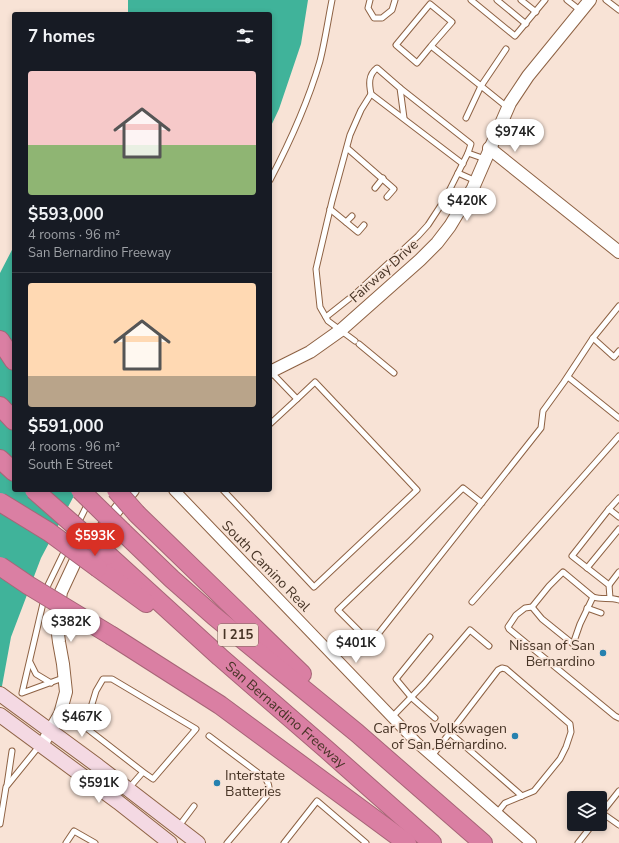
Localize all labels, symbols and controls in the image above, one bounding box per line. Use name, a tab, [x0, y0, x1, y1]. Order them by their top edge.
text: 7 homes	[28, 25, 95, 48]
icon: filters	[234, 25, 256, 47]
icon: home	[106, 97, 178, 169]
pin: $974K	[487, 119, 543, 153]
text: $974K	[495, 123, 535, 141]
pin: $420K	[439, 188, 495, 222]
text: $420K	[447, 192, 487, 210]
text: $593,000	[28, 203, 104, 226]
text: 4 rooms · 96 m²	[28, 226, 120, 244]
street label: Fairway Drive	[346, 235, 422, 307]
text: San Bernardino Freeway	[28, 244, 171, 262]
icon: home	[106, 309, 178, 381]
text: $591,000	[28, 415, 104, 438]
text: 4 rooms · 96 m²	[28, 438, 120, 456]
text: South E Street	[28, 456, 112, 474]
street label: South Camino Real	[217, 516, 315, 616]
pin: $593K	[67, 523, 123, 557]
text: $593K	[75, 527, 115, 545]
pin: $382K	[43, 609, 99, 643]
text: $382K	[51, 613, 91, 631]
road number: I 215	[218, 624, 258, 646]
pin: $401K	[328, 630, 384, 664]
text: $401K	[336, 634, 376, 652]
place label: Nissan of San Bernardino	[509, 636, 595, 671]
marker: Nissan of San Bernardino	[598, 648, 608, 658]
street label: San Bernardino Freeway	[222, 657, 351, 773]
pin: $467K	[54, 704, 110, 738]
text: $467K	[62, 708, 102, 726]
place label: Car Pros Volkswagen of San Bernardino.	[373, 719, 507, 754]
marker: Car Pros Volkswagen of San Bernardino.	[510, 731, 520, 741]
place label: Interstate Batteries	[225, 766, 285, 801]
pin: $591K	[71, 770, 127, 804]
text: $591K	[79, 774, 119, 792]
marker: Interstate Batteries	[212, 778, 222, 788]
map controls	[567, 791, 607, 831]
button: layers	[567, 791, 607, 831]

